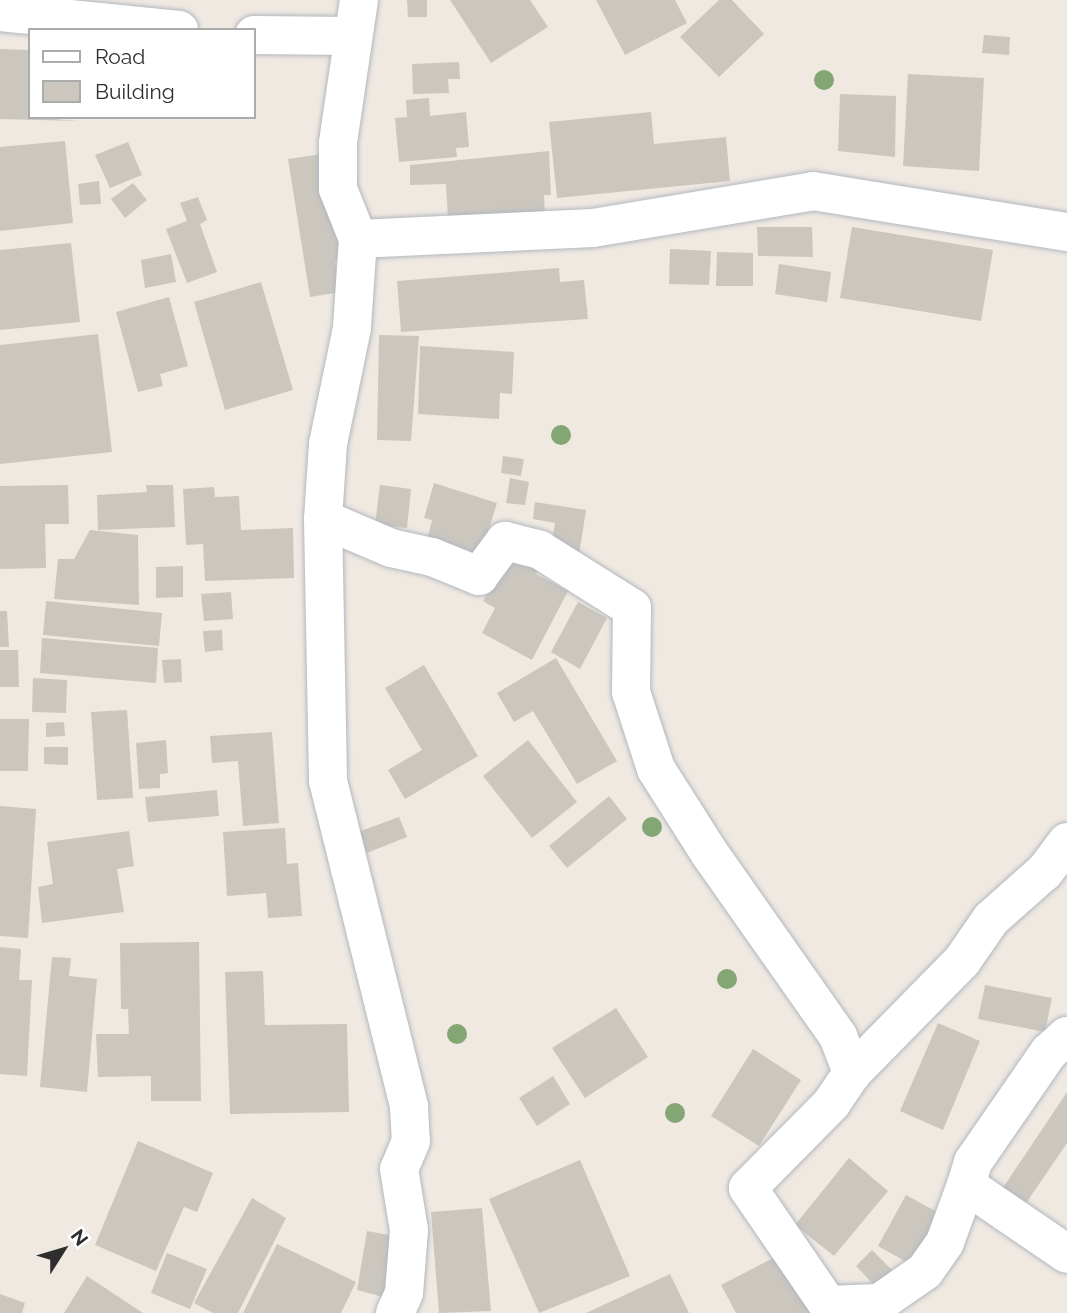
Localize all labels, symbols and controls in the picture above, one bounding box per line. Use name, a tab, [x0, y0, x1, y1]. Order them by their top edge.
legend	[28, 28, 256, 119]
text: Road	[95, 44, 145, 69]
text: Building	[95, 79, 175, 104]
north arrow	[28, 1215, 98, 1285]
text: N	[67, 1225, 93, 1250]

